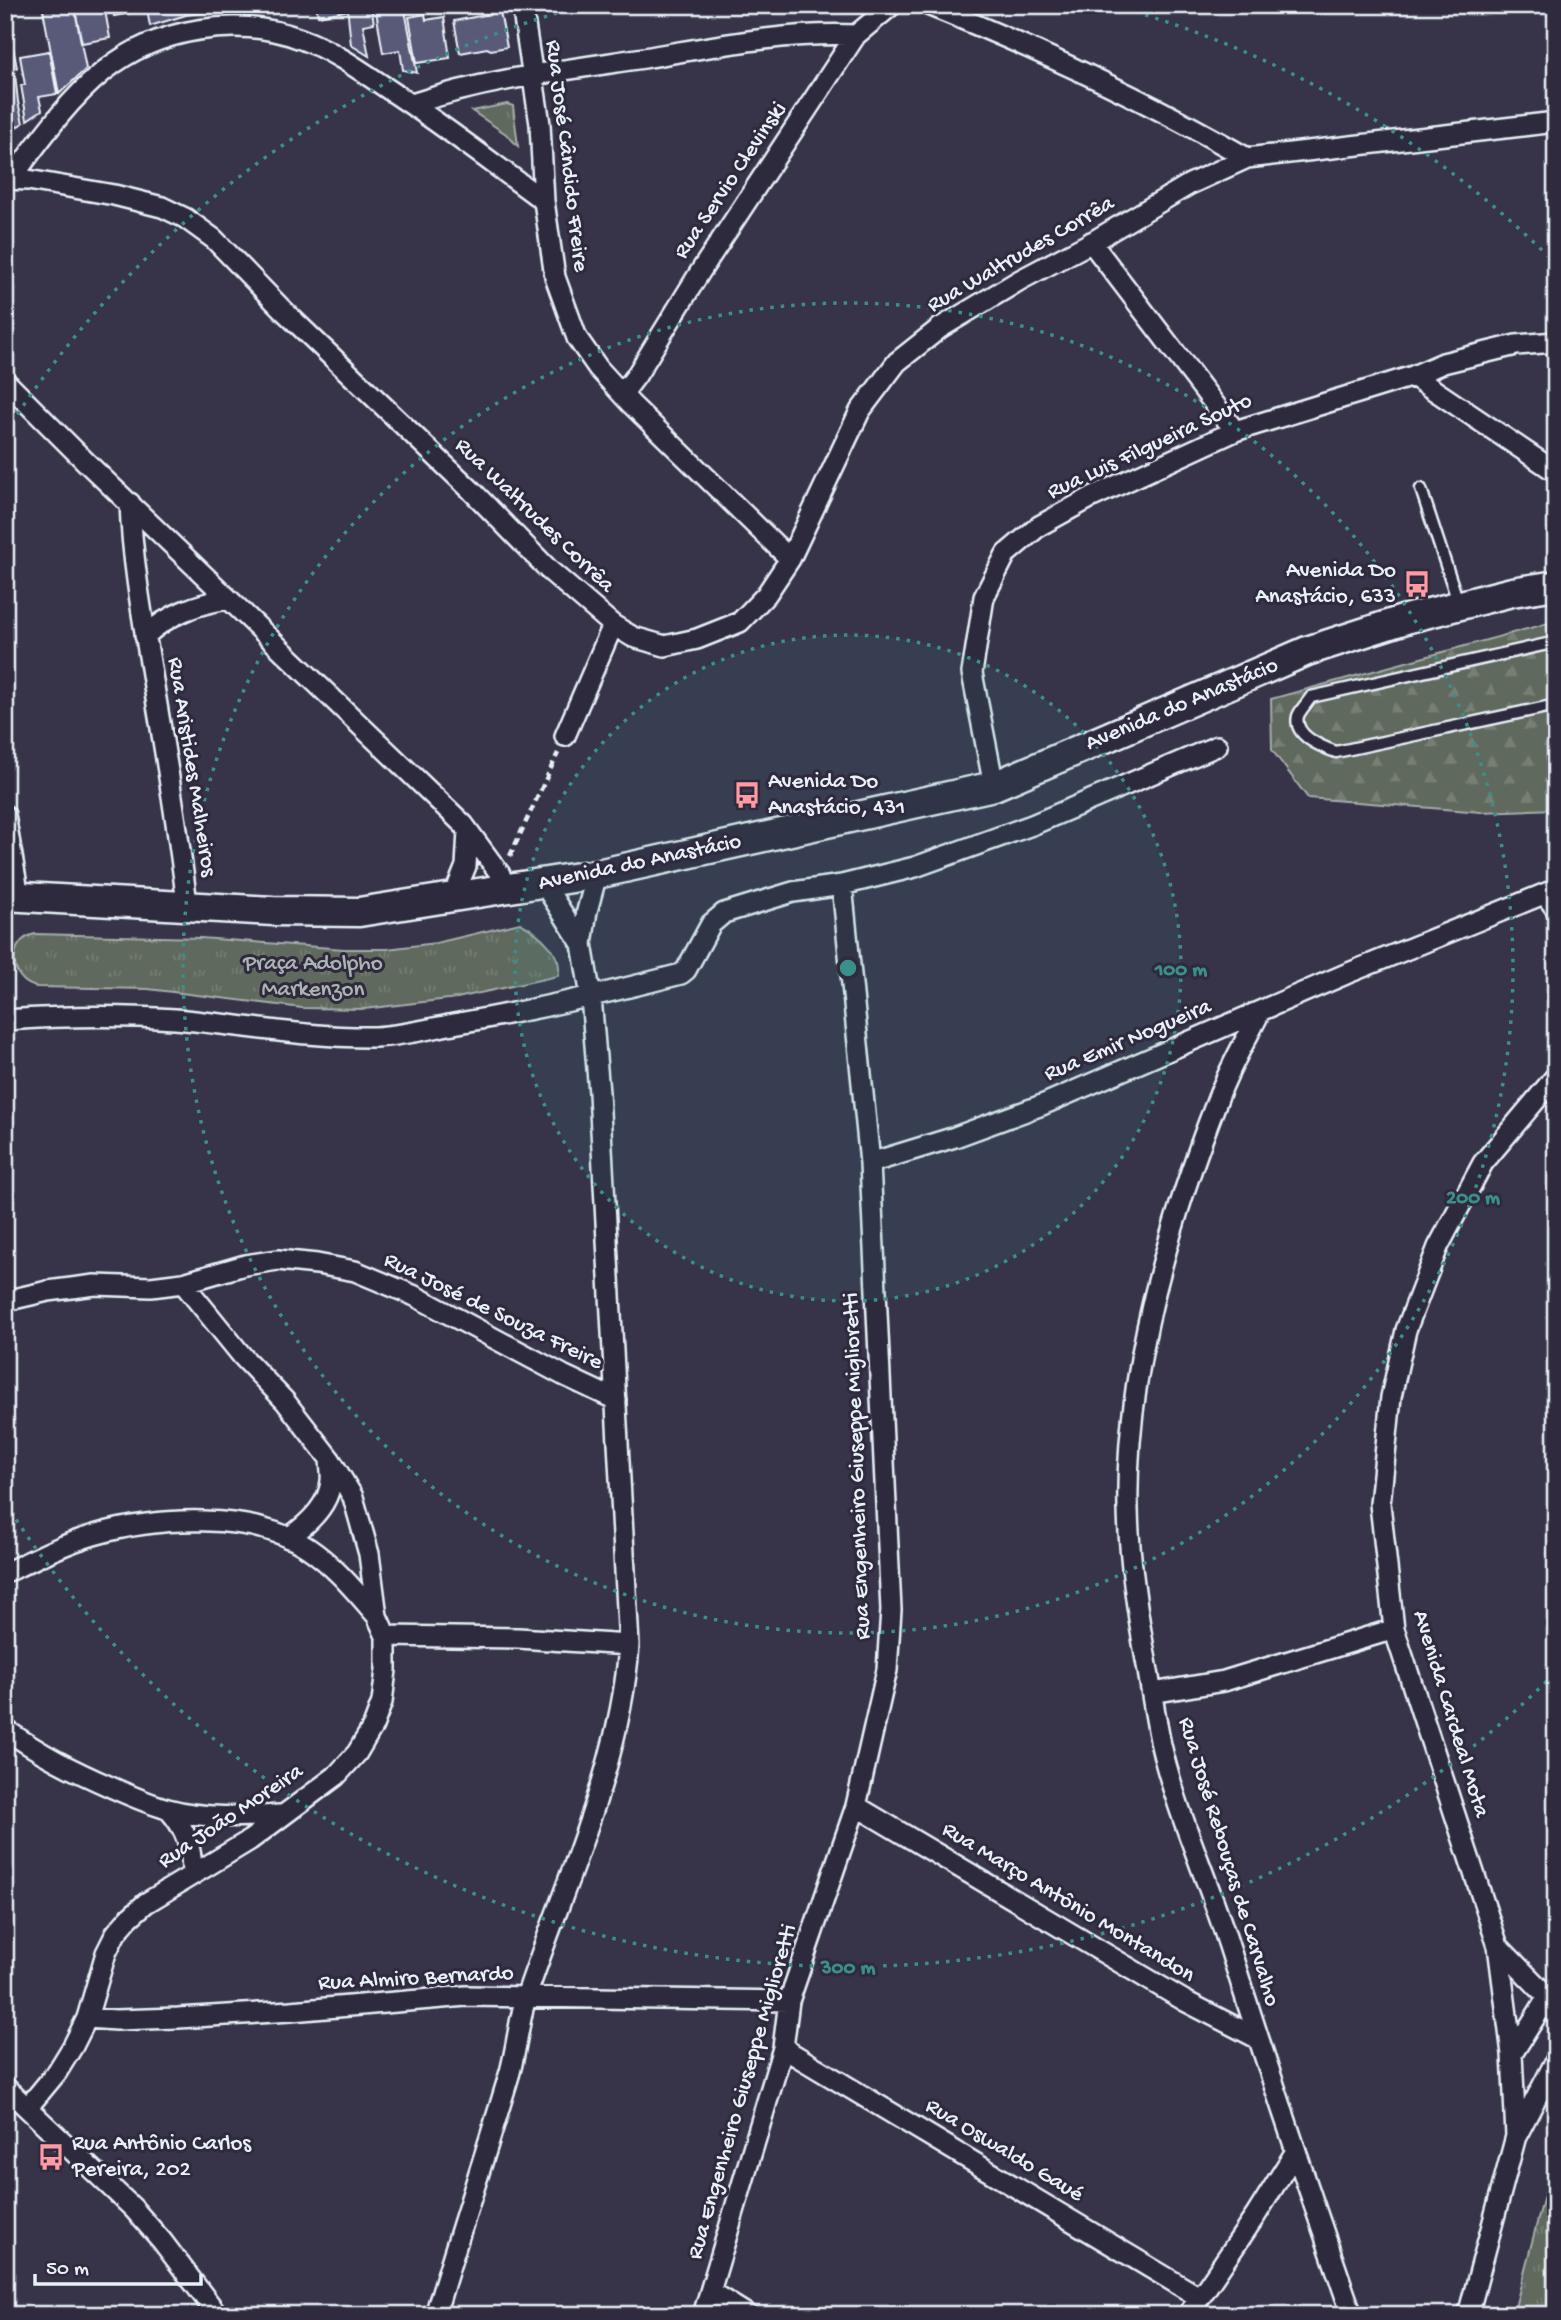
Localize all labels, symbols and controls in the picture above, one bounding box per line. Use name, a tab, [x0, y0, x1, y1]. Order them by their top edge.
street label: Rua José Cândido Freire	[538, 39, 594, 275]
street label: Rua Servio Clevinski	[669, 97, 793, 265]
street label: Rua Waltrudes Corrêa	[923, 190, 1120, 320]
street label: Rua Luis Filgueira Souto	[1043, 388, 1257, 506]
street label: Rua Waltrudes Corrêa	[449, 433, 620, 600]
place label: Avenida Do Anastácio, 633	[1255, 558, 1396, 611]
bus stop icon: Avenida Do Anastácio, 633	[1402, 569, 1432, 599]
street label: Avenida do Anastácio	[1082, 652, 1282, 758]
street label: Rua Aristides Malheiros	[160, 656, 222, 879]
place label: Avenida Do Anastácio, 431	[768, 769, 905, 822]
bus stop icon: Avenida Do Anastácio, 431	[732, 780, 762, 810]
street label: Avenida do Anastácio	[536, 828, 744, 898]
park label: Praça Adolpho Markenzon	[242, 951, 383, 1004]
centre of rings	[836, 956, 860, 980]
text: 100 m	[1154, 959, 1207, 984]
street label: Rua Emir Nogueira	[1040, 993, 1217, 1088]
text: 200 m	[1446, 1187, 1500, 1212]
street label: Rua José de Souza Freire	[379, 1247, 608, 1377]
street label: Rua Engenheiro Giuseppe Miglioretti	[838, 1292, 878, 1640]
street label: Avenida Cardeal Mota	[1406, 1607, 1495, 1822]
street label: Rua José Rebouças de Carvalho	[1171, 1714, 1285, 2010]
street label: Rua João Moreira	[153, 1758, 310, 1875]
street label: Rua Março Antônio Montandon	[937, 1817, 1200, 1989]
street label: Rua Engenheiro Giuseppe Miglioretti	[682, 1921, 804, 2263]
text: 300 m	[820, 1957, 875, 1982]
street label: Rua Almiro Bernardo	[318, 1960, 514, 1998]
street label: Rua Oswaldo Gaué	[920, 2093, 1089, 2209]
place label: Rua Antônio Carlos Pereira, 202	[71, 2131, 252, 2184]
bus stop icon: Rua Antônio Carlos Pereira, 202	[36, 2142, 66, 2172]
scale bar	[35, 2243, 201, 2287]
text: 50 m	[46, 2258, 89, 2283]

